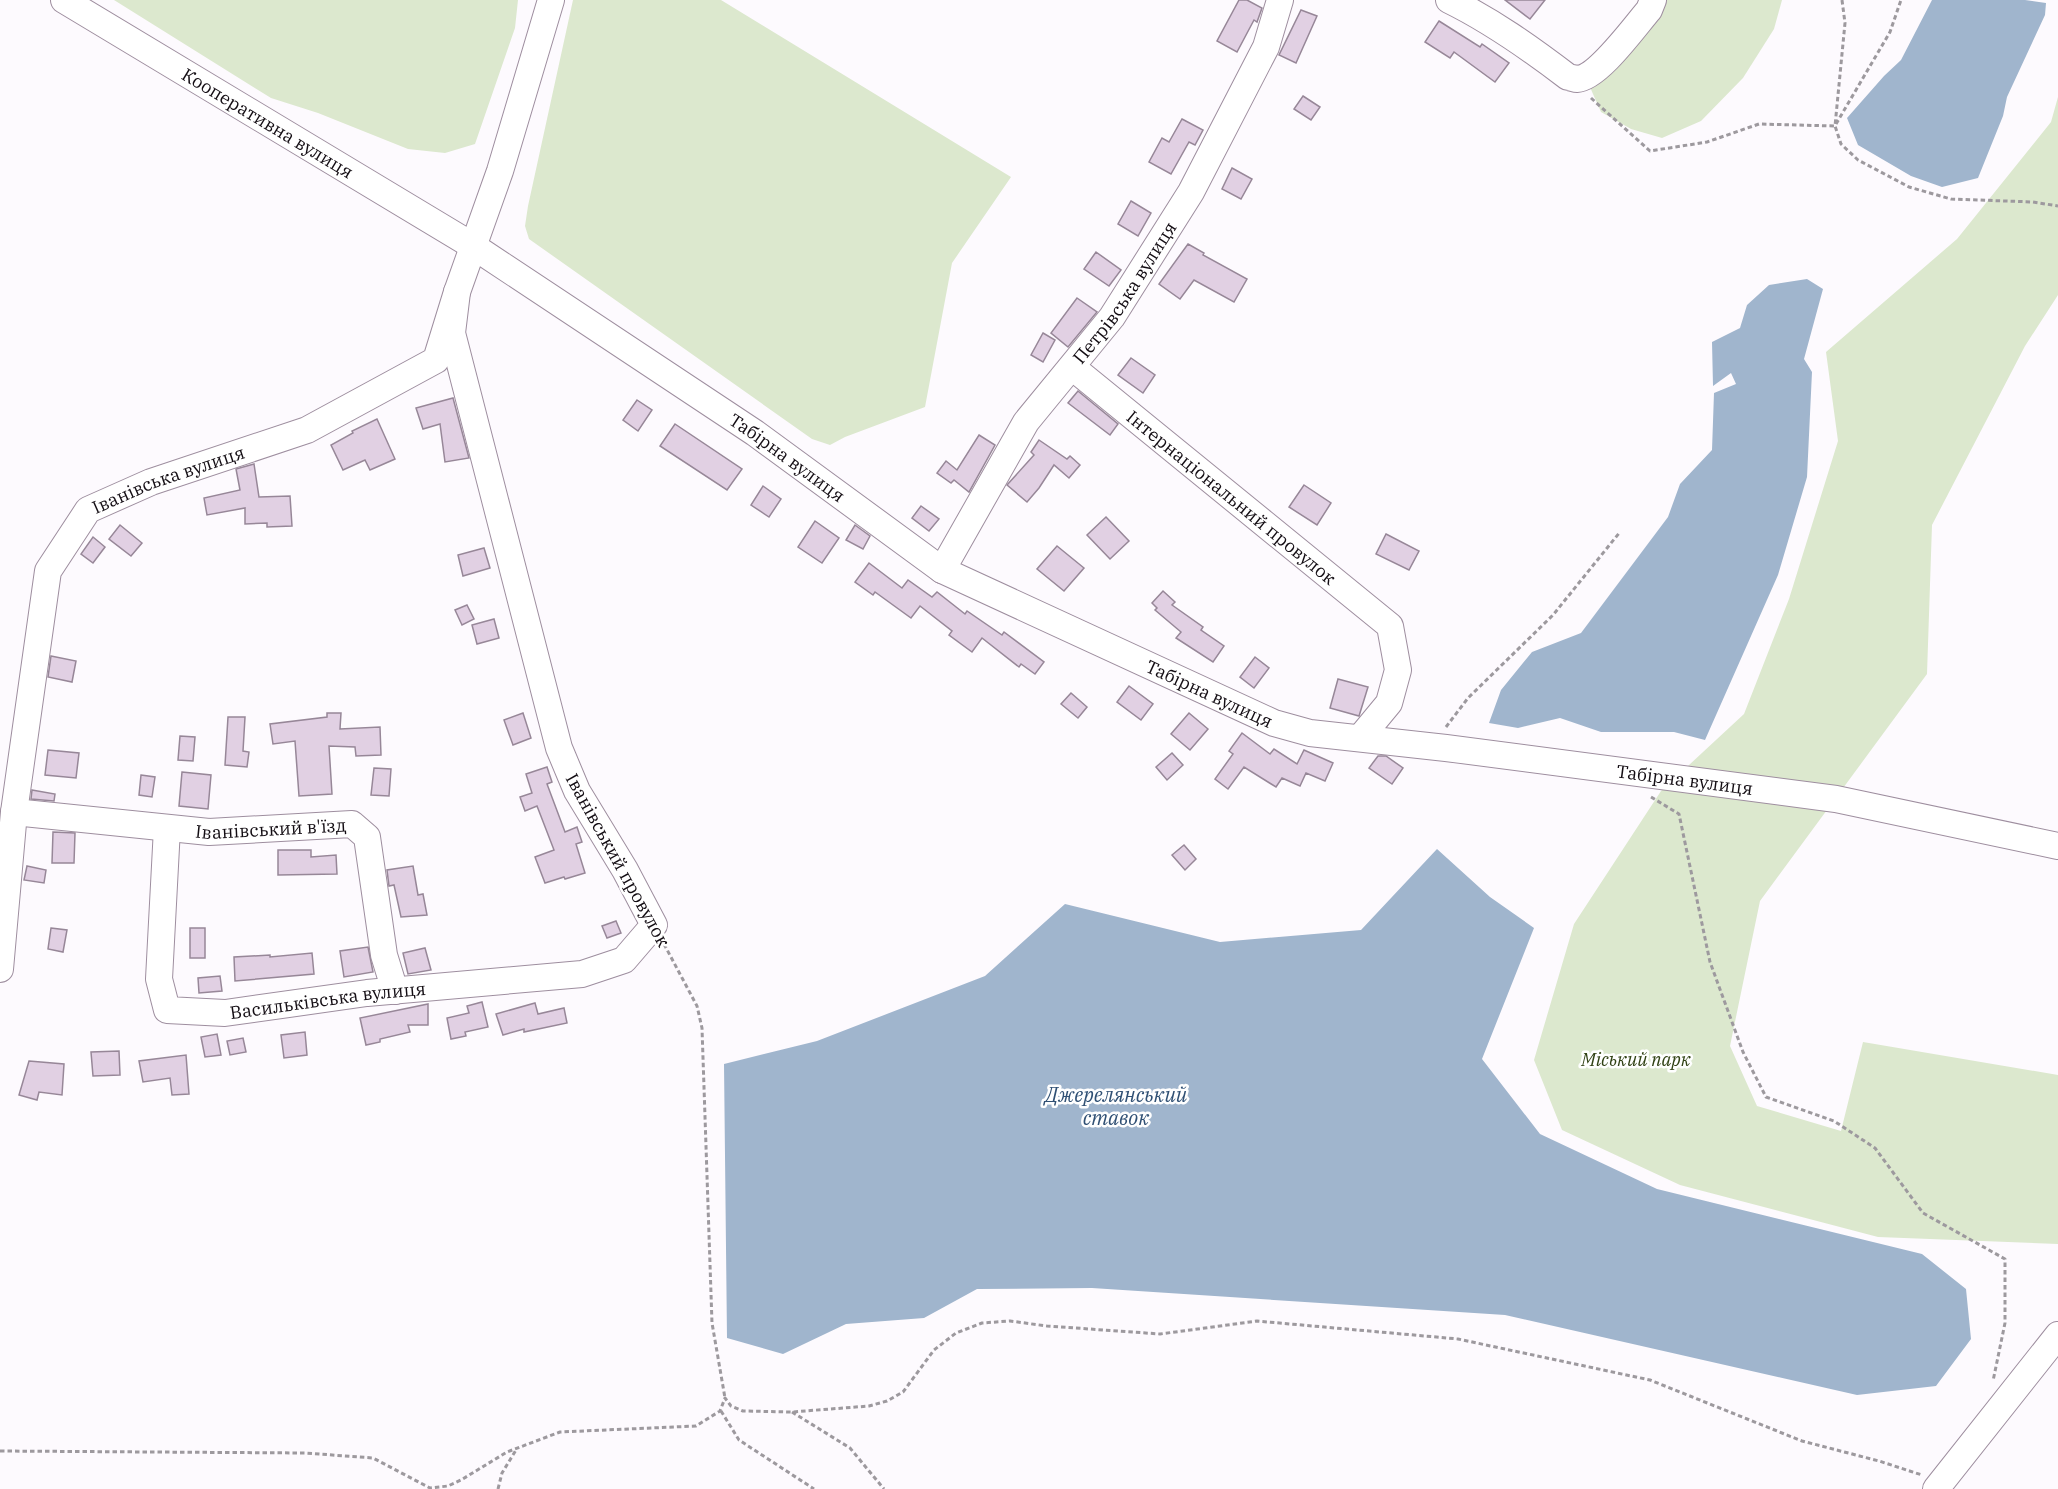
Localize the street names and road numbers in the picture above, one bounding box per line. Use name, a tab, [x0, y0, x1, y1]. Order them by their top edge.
street label: Кооперативна вулиця	[178, 62, 358, 183]
street label: Петрівська вулиця	[1067, 217, 1181, 368]
street label: Інтернаціональний провулок	[1122, 405, 1342, 590]
street label: Табірна вулиця	[725, 408, 850, 507]
street label: Іванівська вулиця	[88, 440, 247, 518]
street label: Табірна вулиця	[1142, 654, 1277, 732]
street label: Табірна вулиця	[1615, 759, 1754, 800]
street label: Іванівський провулок	[561, 769, 676, 951]
street label: Іванівський в'їзд	[194, 813, 347, 844]
street label: Васильківська вулиця	[228, 976, 427, 1024]

